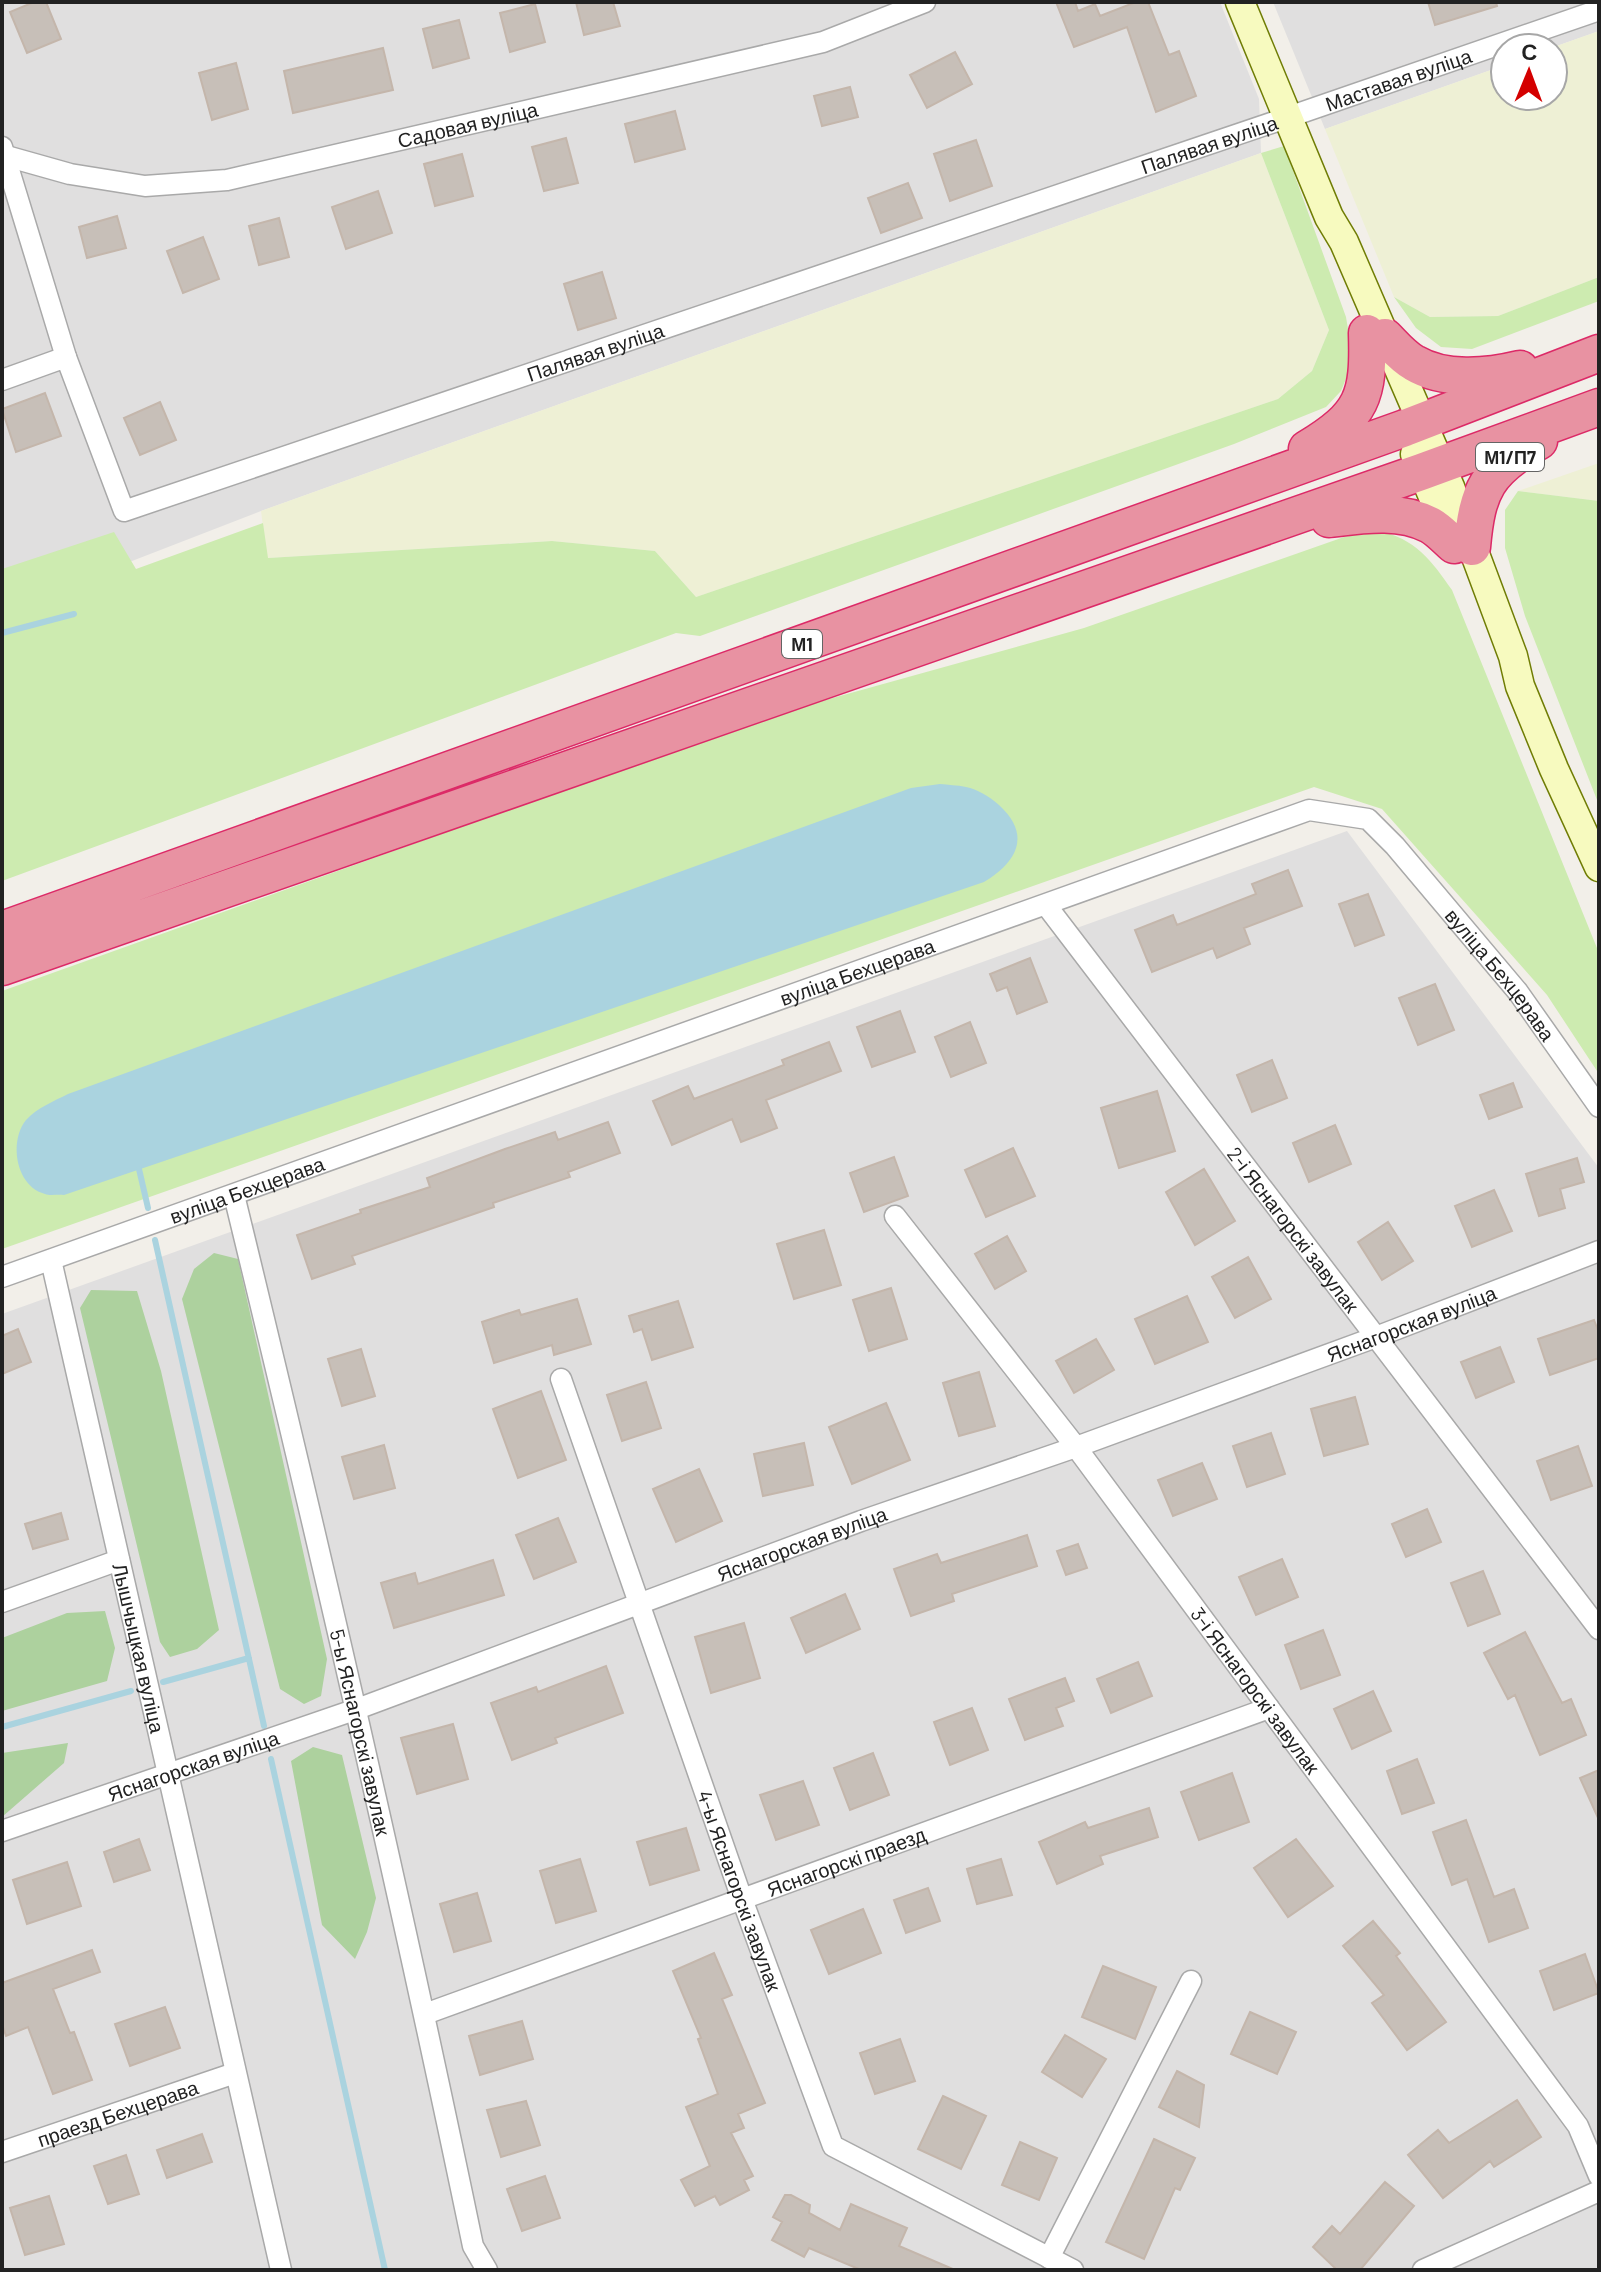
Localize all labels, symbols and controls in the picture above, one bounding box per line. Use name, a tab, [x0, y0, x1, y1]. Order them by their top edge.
north arrow	[1489, 32, 1569, 112]
text: С	[1521, 38, 1538, 64]
street label: Маставая вуліца	[1322, 43, 1475, 116]
street label: Садовая вуліца	[395, 96, 541, 152]
street label: Палявая вуліца	[1138, 109, 1281, 178]
street label: Палявая вуліца	[524, 317, 668, 386]
road number: М1/П7	[1476, 443, 1544, 471]
road number: М1	[782, 630, 822, 658]
street label: вуліца Бехцерава	[1441, 903, 1561, 1046]
street label: вуліца Бехцерава	[777, 933, 938, 1010]
street label: 2-і Яснагорскі завулак	[1223, 1142, 1365, 1317]
street label: вуліца Бехцерава	[166, 1151, 328, 1228]
street label: Яснагорская вуліца	[1323, 1280, 1500, 1366]
street label: Яснагорская вуліца	[713, 1501, 891, 1586]
street label: Лышчыцкая вуліца	[108, 1561, 171, 1736]
street label: 3-і Яснагорскі завулак	[1186, 1602, 1325, 1778]
street label: 5-ы Яснагорскі завулак	[326, 1627, 396, 1838]
street label: Яснагорская вуліца	[104, 1725, 283, 1806]
street label: 4-ы Яснагорскі завулак	[693, 1787, 787, 1995]
street label: Яснагорскі праезд	[764, 1821, 929, 1901]
street label: праезд Бехцерава	[34, 2074, 202, 2151]

